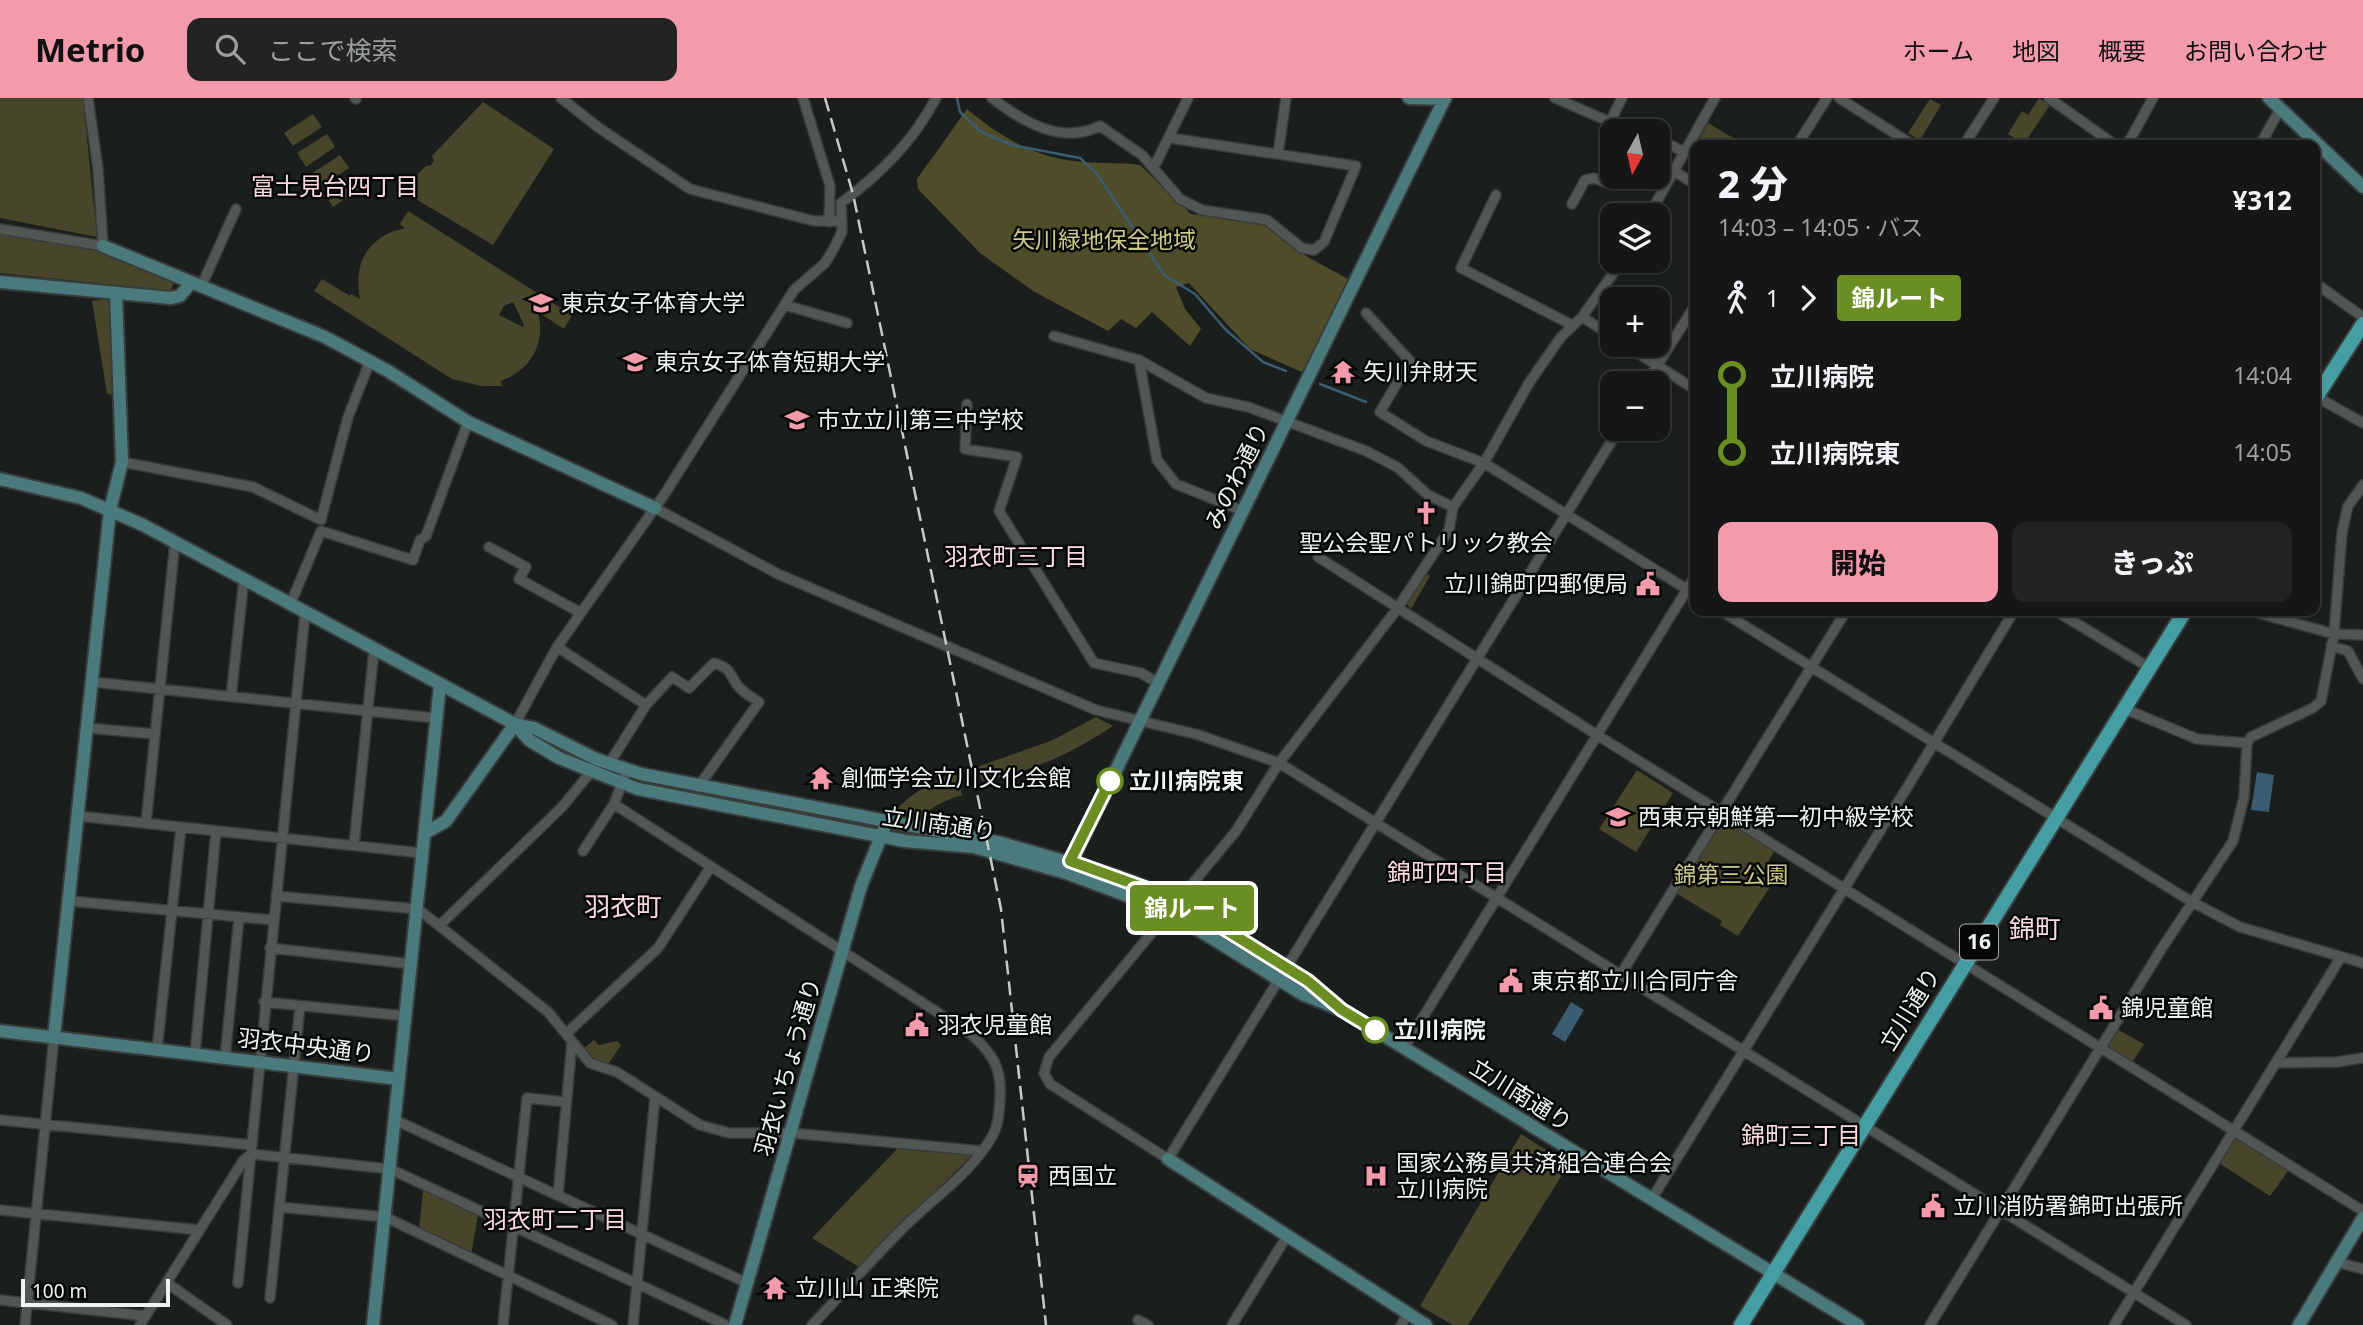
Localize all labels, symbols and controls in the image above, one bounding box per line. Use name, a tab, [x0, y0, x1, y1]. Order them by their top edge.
search box	[187, 18, 677, 81]
text: Metrio	[35, 27, 145, 72]
icon: search	[211, 30, 249, 68]
text: ここで検索	[267, 32, 397, 68]
text: ホーム	[1903, 34, 1974, 67]
text: 地図	[2012, 34, 2060, 67]
text: 概要	[2098, 34, 2146, 67]
text: お問い合わせ	[2184, 34, 2328, 67]
north arrow	[1600, 119, 1670, 189]
map controls	[1600, 119, 1670, 441]
text: 2 分	[1718, 157, 1788, 209]
district label: 富士見台四丁目	[251, 169, 419, 202]
text: ¥312	[2233, 182, 2292, 218]
button: layers	[1600, 203, 1670, 273]
text: 14:03 – 14:05 · バス	[1718, 211, 1923, 243]
park label: 矢川緑地保全地域	[1012, 223, 1196, 255]
icon: walk	[1718, 279, 1756, 317]
icon: forward	[1789, 279, 1827, 317]
text: 錦ルート	[1851, 281, 1947, 314]
text: 1	[1766, 282, 1779, 314]
place label: 東京女子体育大学	[561, 286, 745, 318]
button: +	[1600, 287, 1670, 357]
school or university icon: 東京女子体育大学	[527, 289, 555, 317]
place label: 東京女子体育短期大学	[655, 345, 885, 377]
school or university icon: 東京女子体育短期大学	[621, 348, 649, 376]
place label: 矢川弁財天	[1363, 355, 1478, 387]
temple icon: 矢川弁財天	[1329, 358, 1357, 386]
text: 立川病院	[1770, 358, 1874, 394]
text: 14:04	[2233, 359, 2292, 391]
button: −	[1600, 371, 1670, 441]
place label: 市立立川第三中学校	[817, 403, 1024, 435]
school or university icon: 市立立川第三中学校	[783, 406, 811, 434]
street label: みのわ通り	[1197, 417, 1276, 534]
text: 立川病院東	[1770, 435, 1900, 471]
text: 14:05	[2233, 436, 2292, 468]
church icon: 聖公会聖パトリック教会	[1412, 499, 1440, 527]
button: 開始	[1718, 522, 1998, 602]
button: きっぷ	[2012, 522, 2292, 602]
place label: 聖公会聖パトリック教会	[1299, 526, 1553, 558]
district label: 羽衣町三丁目	[944, 539, 1088, 572]
place label: 立川錦町四郵便局	[1444, 567, 1628, 599]
public building icon: 立川錦町四郵便局	[1634, 570, 1662, 598]
place label: 創価学会立川文化会館	[841, 761, 1071, 793]
temple icon: 創価学会立川文化会館	[807, 764, 835, 792]
place label: 立川病院東	[1129, 764, 1244, 796]
marker: 立川病院東	[1097, 768, 1123, 794]
street label: 立川南通り	[880, 799, 998, 847]
place label: 西東京朝鮮第一初中級学校	[1638, 800, 1914, 832]
school or university icon: 西東京朝鮮第一初中級学校	[1604, 803, 1632, 831]
district label: 錦町四丁目	[1387, 855, 1507, 888]
park label: 錦第三公園	[1674, 858, 1789, 890]
line badge: 錦ルート	[1143, 885, 1241, 931]
district label: 羽衣町	[584, 888, 662, 924]
text: 錦ルート	[1144, 891, 1240, 924]
district label: 錦町	[2009, 910, 2061, 946]
road number: 16	[1960, 924, 1998, 960]
street label: 立川通り	[1871, 961, 1947, 1056]
place label: 東京都立川合同庁舎	[1531, 964, 1738, 996]
public building icon: 東京都立川合同庁舎	[1497, 967, 1525, 995]
street label: 羽衣いちょう通り	[746, 974, 828, 1160]
place label: 錦児童館	[2121, 991, 2213, 1023]
public building icon: 錦児童館	[2087, 994, 2115, 1022]
place label: 羽衣児童館	[937, 1008, 1052, 1040]
public building icon: 羽衣児童館	[903, 1011, 931, 1039]
place label: 立川病院	[1394, 1013, 1486, 1045]
marker: 立川病院	[1362, 1017, 1388, 1043]
street label: 羽衣中央通り	[236, 1021, 377, 1069]
street label: 立川南通り	[1464, 1050, 1579, 1138]
district label: 錦町三丁目	[1741, 1118, 1861, 1151]
place label: 国家公務員共済組合連合会 立川病院	[1396, 1146, 1672, 1204]
place label: 西国立	[1048, 1159, 1117, 1191]
station icon: 西国立	[1014, 1162, 1042, 1190]
hospital icon: 国家公務員共済組合連合会 立川病院	[1362, 1162, 1390, 1190]
place label: 立川消防署錦町出張所	[1953, 1189, 2183, 1221]
public building icon: 立川消防署錦町出張所	[1919, 1192, 1947, 1220]
district label: 羽衣町二丁目	[483, 1202, 627, 1235]
place label: 立川山 正楽院	[795, 1271, 939, 1303]
temple icon: 立川山 正楽院	[761, 1274, 789, 1302]
scale bar	[21, 1276, 170, 1308]
text: 100 m	[32, 1278, 87, 1304]

